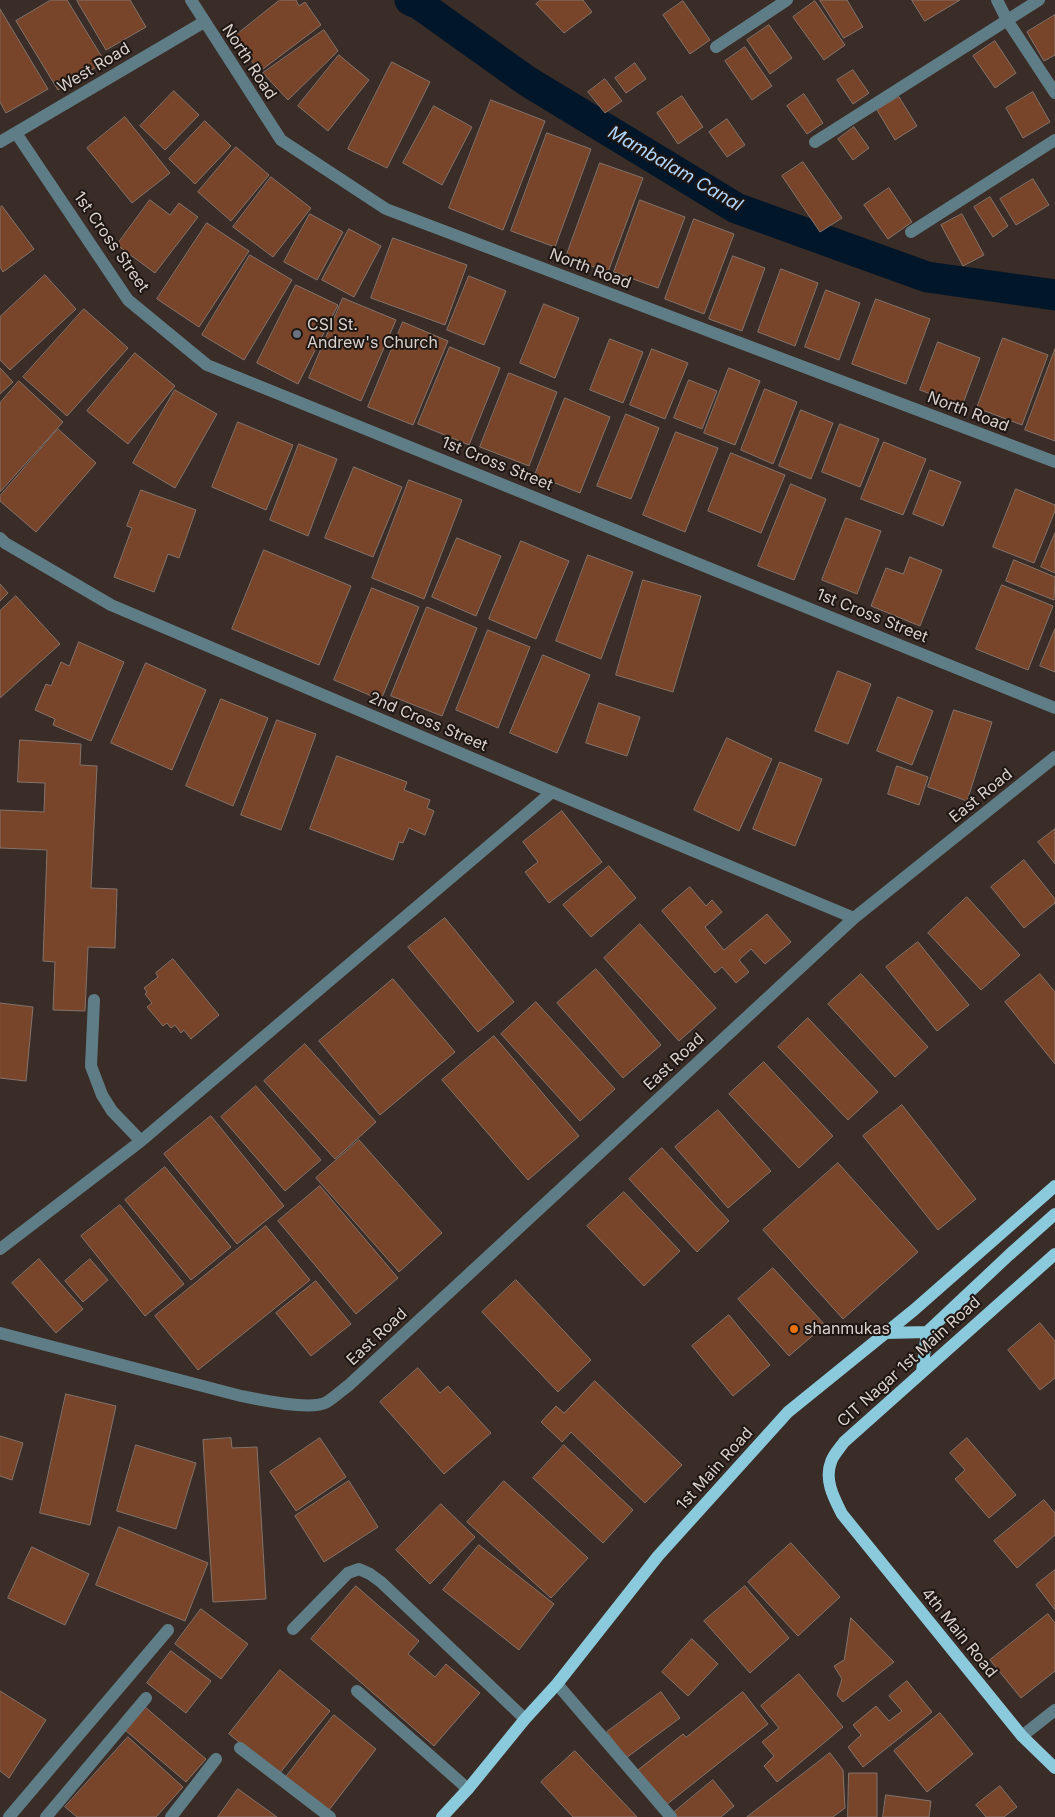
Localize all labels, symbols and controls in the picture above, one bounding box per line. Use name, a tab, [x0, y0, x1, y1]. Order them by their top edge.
street label: North Road	[218, 21, 280, 103]
street label: West Road	[54, 39, 134, 97]
water label: Mambalam Canal	[604, 122, 746, 216]
street label: 1st Cross Street	[69, 188, 153, 296]
street label: North Road	[547, 245, 633, 293]
place label: CSI St. Andrew's Church	[307, 315, 438, 353]
marker: CSI St. Andrew's Church	[291, 328, 303, 340]
street label: North Road	[925, 388, 1011, 436]
street label: 1st Cross Street	[439, 433, 555, 495]
street label: 1st Cross Street	[814, 585, 930, 647]
street label: 2nd Cross Street	[366, 688, 490, 756]
street label: East Road	[946, 765, 1016, 827]
street label: East Road	[640, 1029, 708, 1095]
street label: CIT Nagar 1st Main Road	[834, 1293, 984, 1431]
street label: East Road	[343, 1304, 411, 1370]
place label: shanmukas	[804, 1319, 890, 1339]
marker: shanmukas	[788, 1323, 800, 1335]
street label: 1st Main Road	[673, 1424, 757, 1514]
street label: 4th Main Road	[917, 1584, 1001, 1682]

